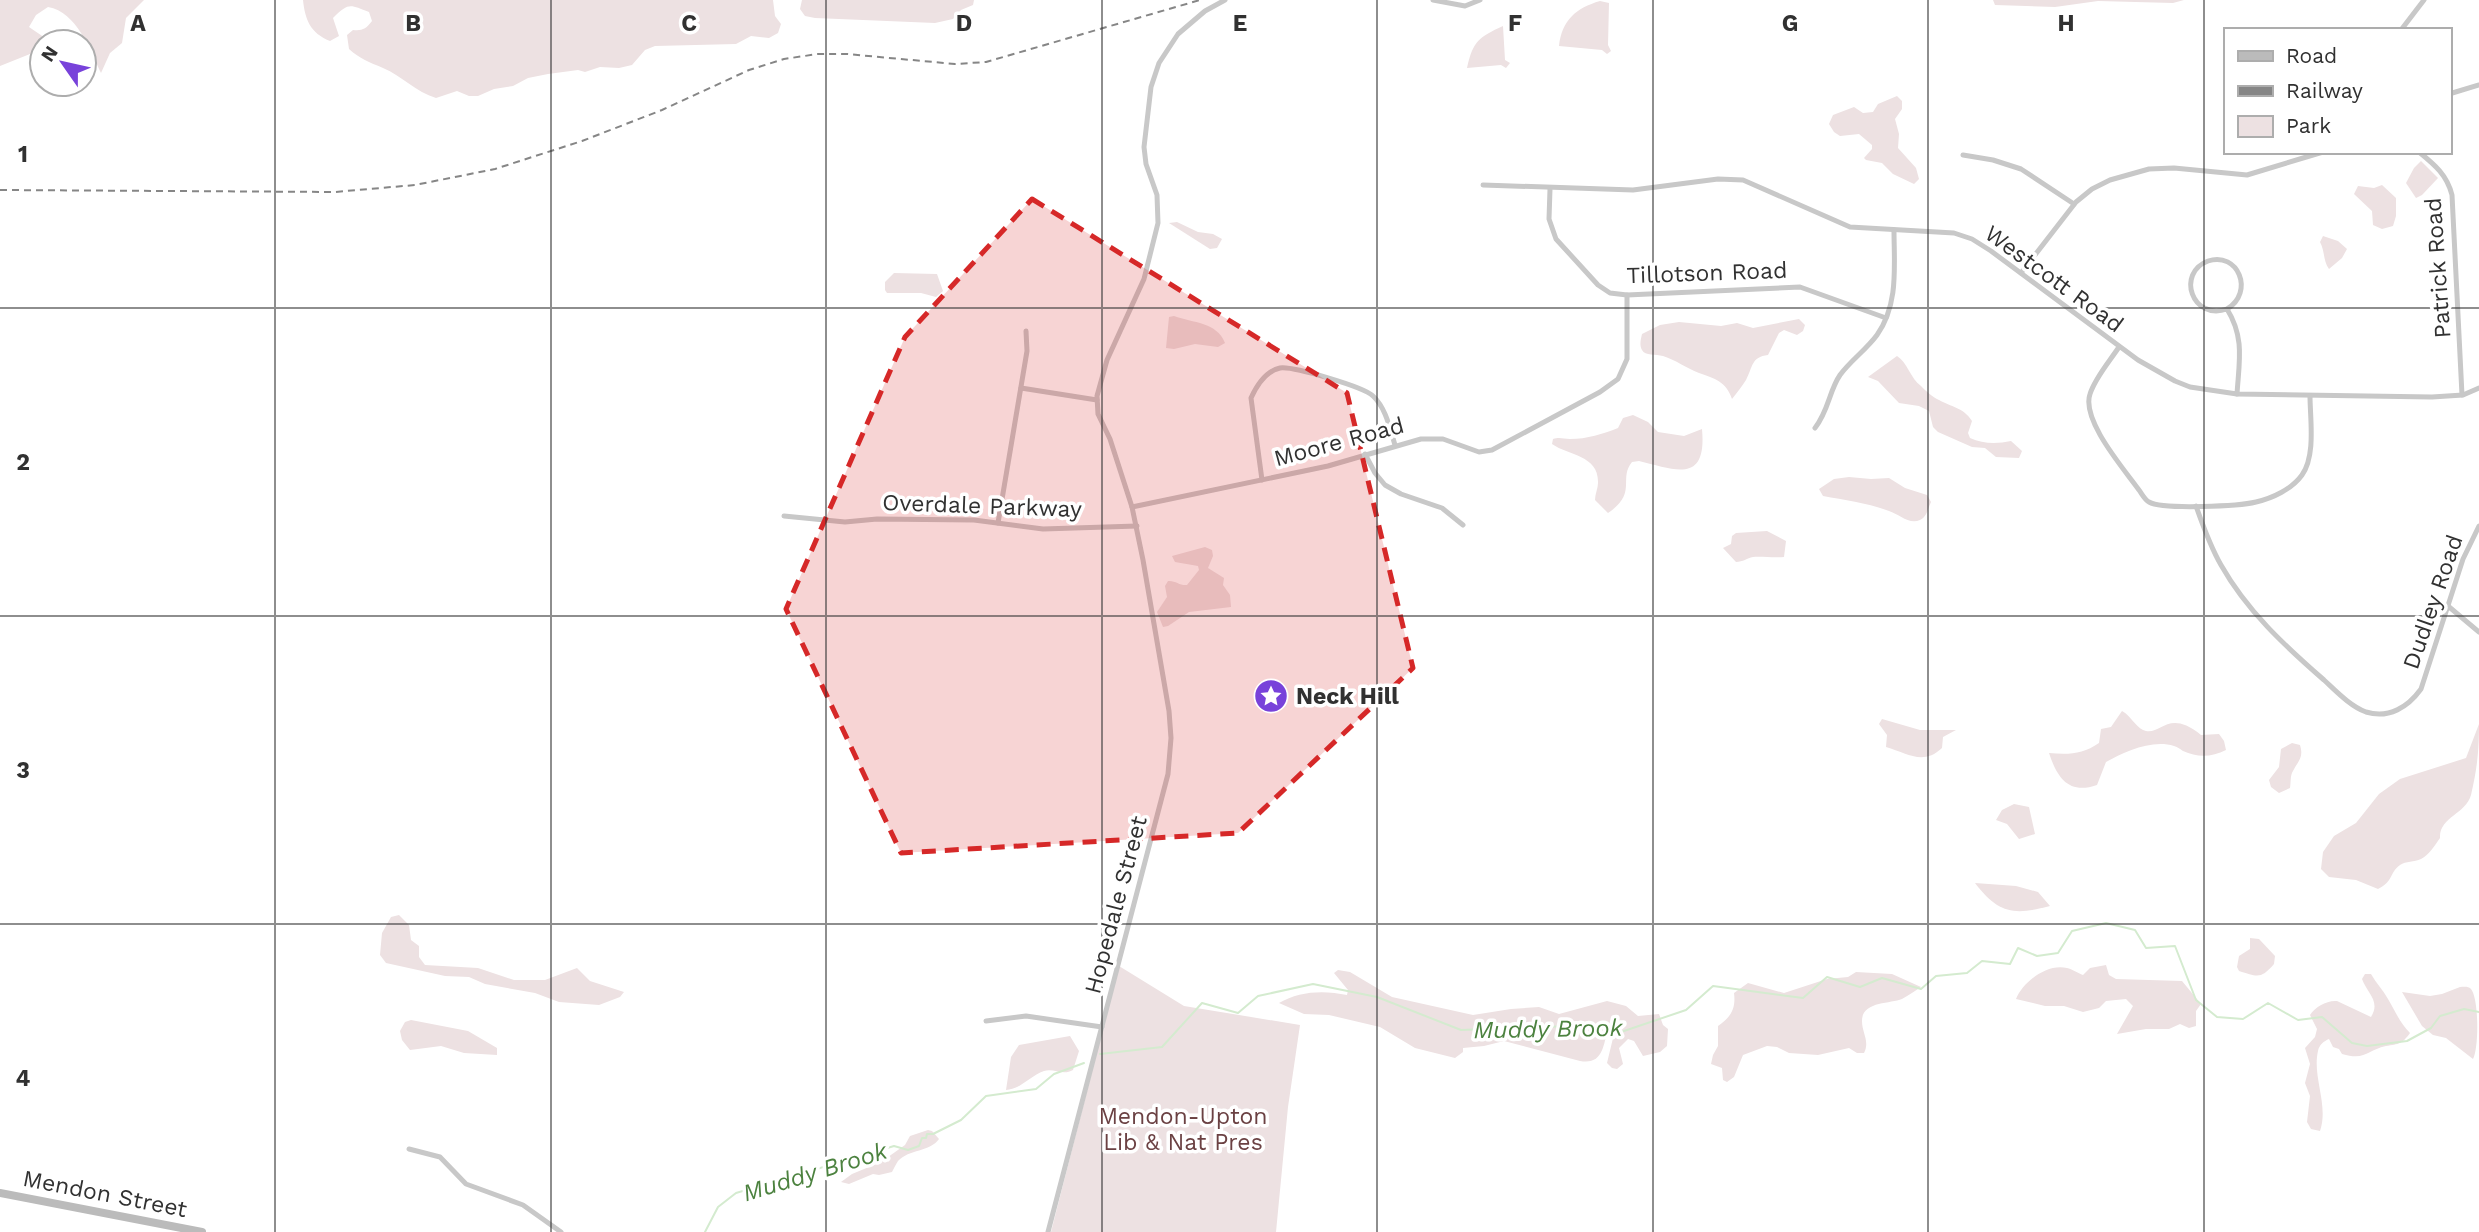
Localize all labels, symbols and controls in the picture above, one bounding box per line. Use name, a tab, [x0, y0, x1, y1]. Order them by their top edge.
text: A	[130, 10, 146, 37]
text: B	[405, 10, 421, 37]
text: C	[681, 10, 697, 37]
text: D	[956, 10, 972, 37]
text: E	[1233, 10, 1247, 37]
text: F	[1508, 10, 1522, 37]
text: G	[1782, 10, 1798, 37]
text: H	[2057, 10, 2075, 37]
north arrow	[28, 28, 98, 98]
legend	[2224, 28, 2451, 154]
text: N	[36, 42, 63, 66]
text: Road	[2286, 43, 2337, 68]
text: Railway	[2286, 78, 2363, 103]
text: Park	[2286, 113, 2331, 138]
text: 1	[18, 141, 28, 168]
street label: Patrick Road	[2420, 197, 2456, 339]
street label: Westcott Road	[1979, 220, 2129, 338]
street label: Tillotson Road	[1626, 257, 1788, 289]
street label: Moore Road	[1271, 412, 1407, 472]
text: 2	[16, 449, 30, 476]
street label: Overdale Parkway	[882, 489, 1082, 523]
street label: Dudley Road	[2397, 531, 2469, 673]
place icon: Neck Hill	[1252, 677, 1290, 715]
place label: Neck Hill	[1296, 683, 1399, 710]
text: 3	[16, 757, 30, 784]
street label: Hopedale Street	[1079, 813, 1153, 997]
water label: Muddy Brook	[1473, 1014, 1624, 1044]
text: 4	[16, 1065, 31, 1092]
park label: Mendon-Upton Lib & Nat Pres	[1098, 1103, 1268, 1156]
water label: Muddy Brook	[739, 1136, 891, 1207]
street label: Mendon Street	[21, 1165, 190, 1223]

